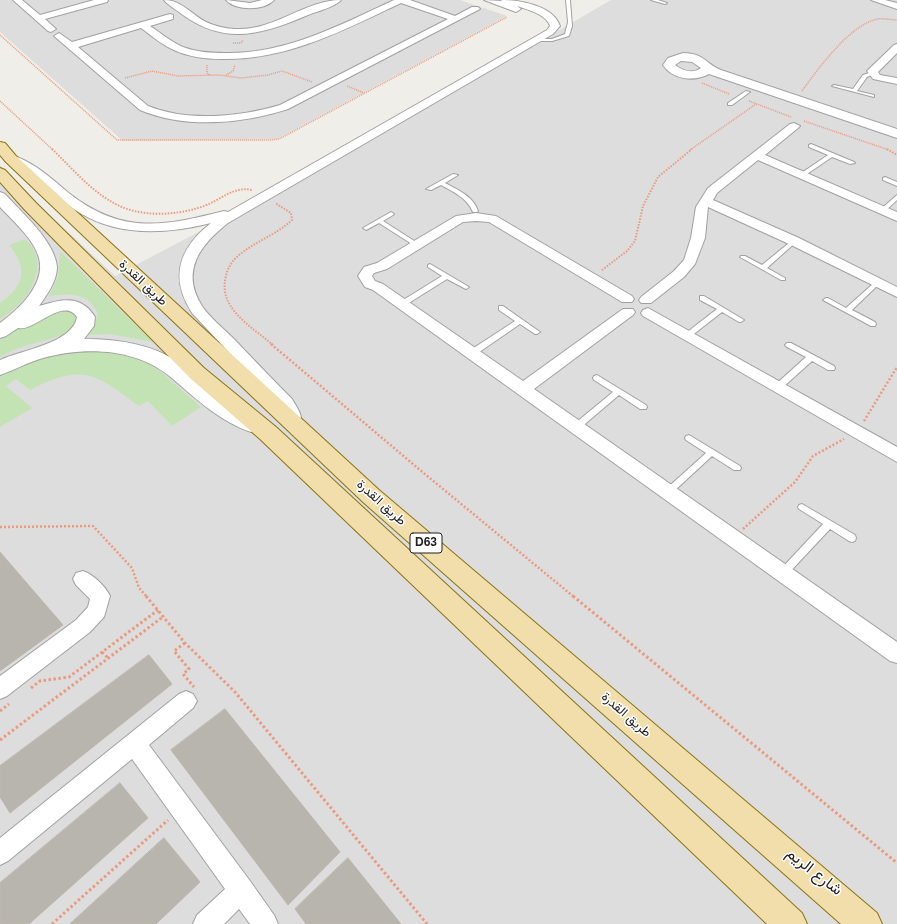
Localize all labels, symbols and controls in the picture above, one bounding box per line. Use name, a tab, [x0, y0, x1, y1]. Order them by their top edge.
street label: طريق القدرة	[115, 257, 171, 309]
street label: طريق القدرة	[353, 477, 409, 529]
road number: D63	[410, 533, 442, 553]
street label: طريق القدرة	[598, 689, 654, 741]
street label: شارع الريم	[782, 844, 846, 900]

